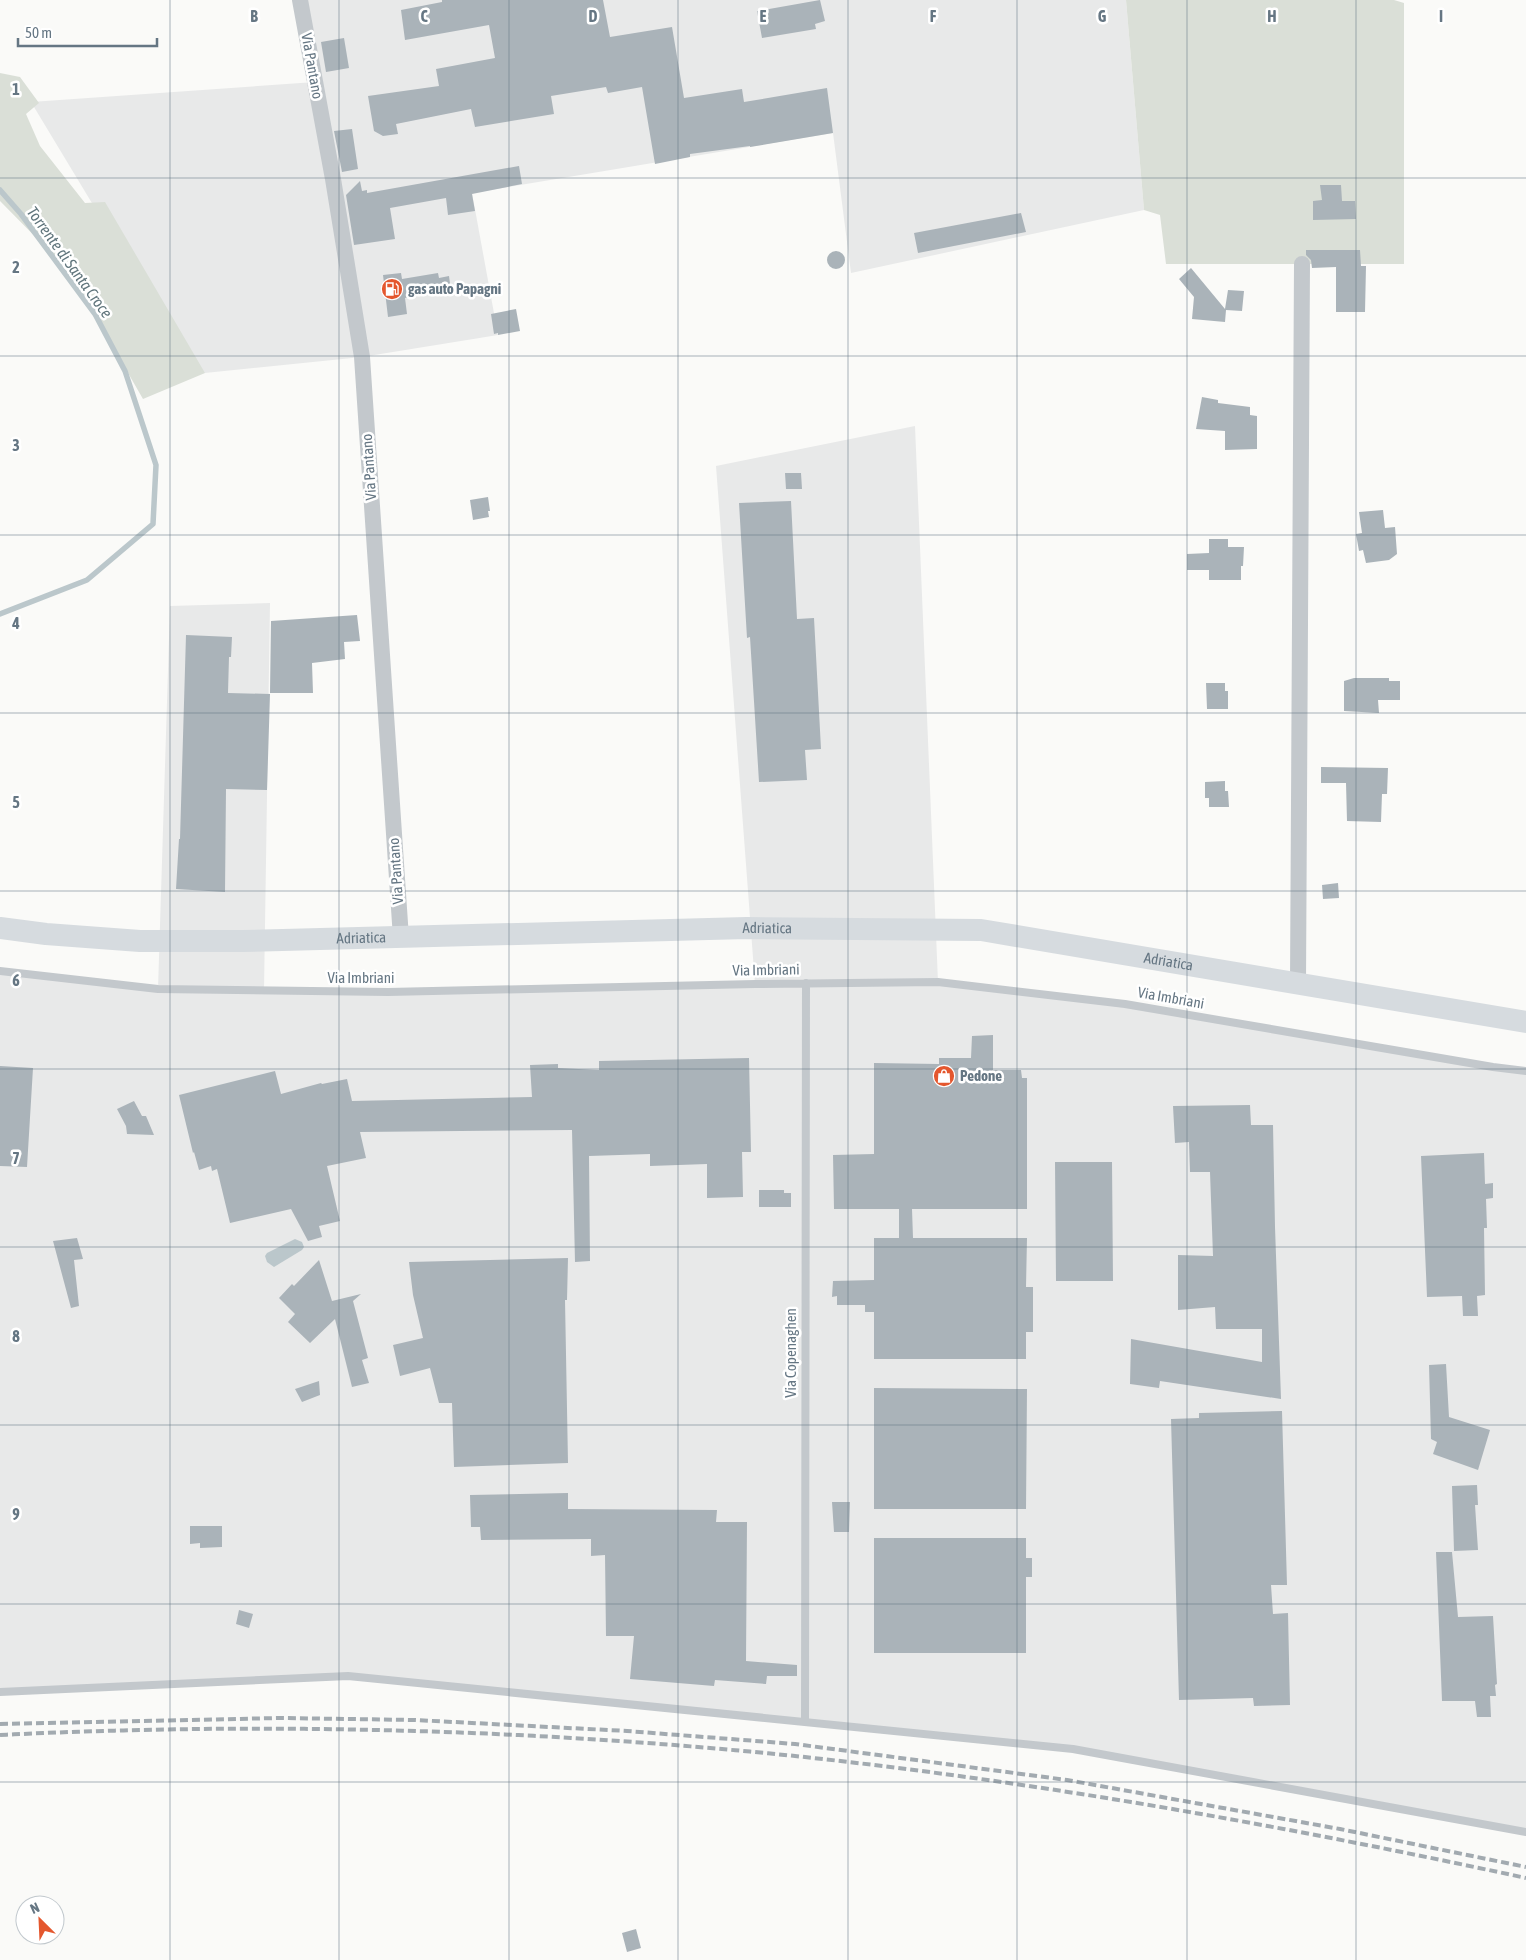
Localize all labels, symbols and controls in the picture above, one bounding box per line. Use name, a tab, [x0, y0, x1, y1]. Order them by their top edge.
text: B	[250, 7, 258, 25]
text: C	[420, 7, 428, 25]
text: D	[589, 7, 598, 25]
text: E	[760, 7, 767, 25]
text: F	[930, 7, 937, 25]
text: G	[1098, 7, 1107, 25]
text: H	[1267, 7, 1277, 25]
text: I	[1439, 7, 1443, 25]
scale bar	[18, 15, 156, 47]
text: 50 m	[25, 24, 52, 41]
street label: Via Pantano	[298, 32, 327, 100]
text: 1	[12, 80, 20, 98]
water label: Torrente di Santa Croce	[24, 203, 116, 321]
text: 2	[12, 258, 20, 276]
fuel station icon: gas auto Papagni	[380, 277, 404, 301]
place label: gas auto Papagni	[408, 280, 501, 297]
street label: Via Pantano	[358, 433, 379, 501]
text: 3	[12, 436, 20, 454]
text: 4	[11, 614, 20, 632]
text: 5	[12, 793, 20, 811]
street label: Via Pantano	[385, 837, 406, 905]
street label: Adriatica	[742, 919, 792, 936]
street label: Adriatica	[336, 928, 386, 947]
street label: Adriatica	[1143, 949, 1195, 974]
street label: Via Imbriani	[732, 960, 800, 979]
street label: Via Imbriani	[327, 969, 395, 986]
text: 6	[12, 971, 20, 989]
street label: Via Imbriani	[1137, 983, 1206, 1012]
shop icon: Pedone	[932, 1064, 956, 1088]
place label: Pedone	[960, 1067, 1002, 1084]
text: 7	[12, 1149, 20, 1167]
street label: Via Copenaghen	[782, 1308, 799, 1398]
text: 8	[12, 1327, 20, 1345]
text: 9	[12, 1505, 20, 1523]
north arrow	[15, 1895, 65, 1945]
text: N	[28, 1899, 42, 1917]

